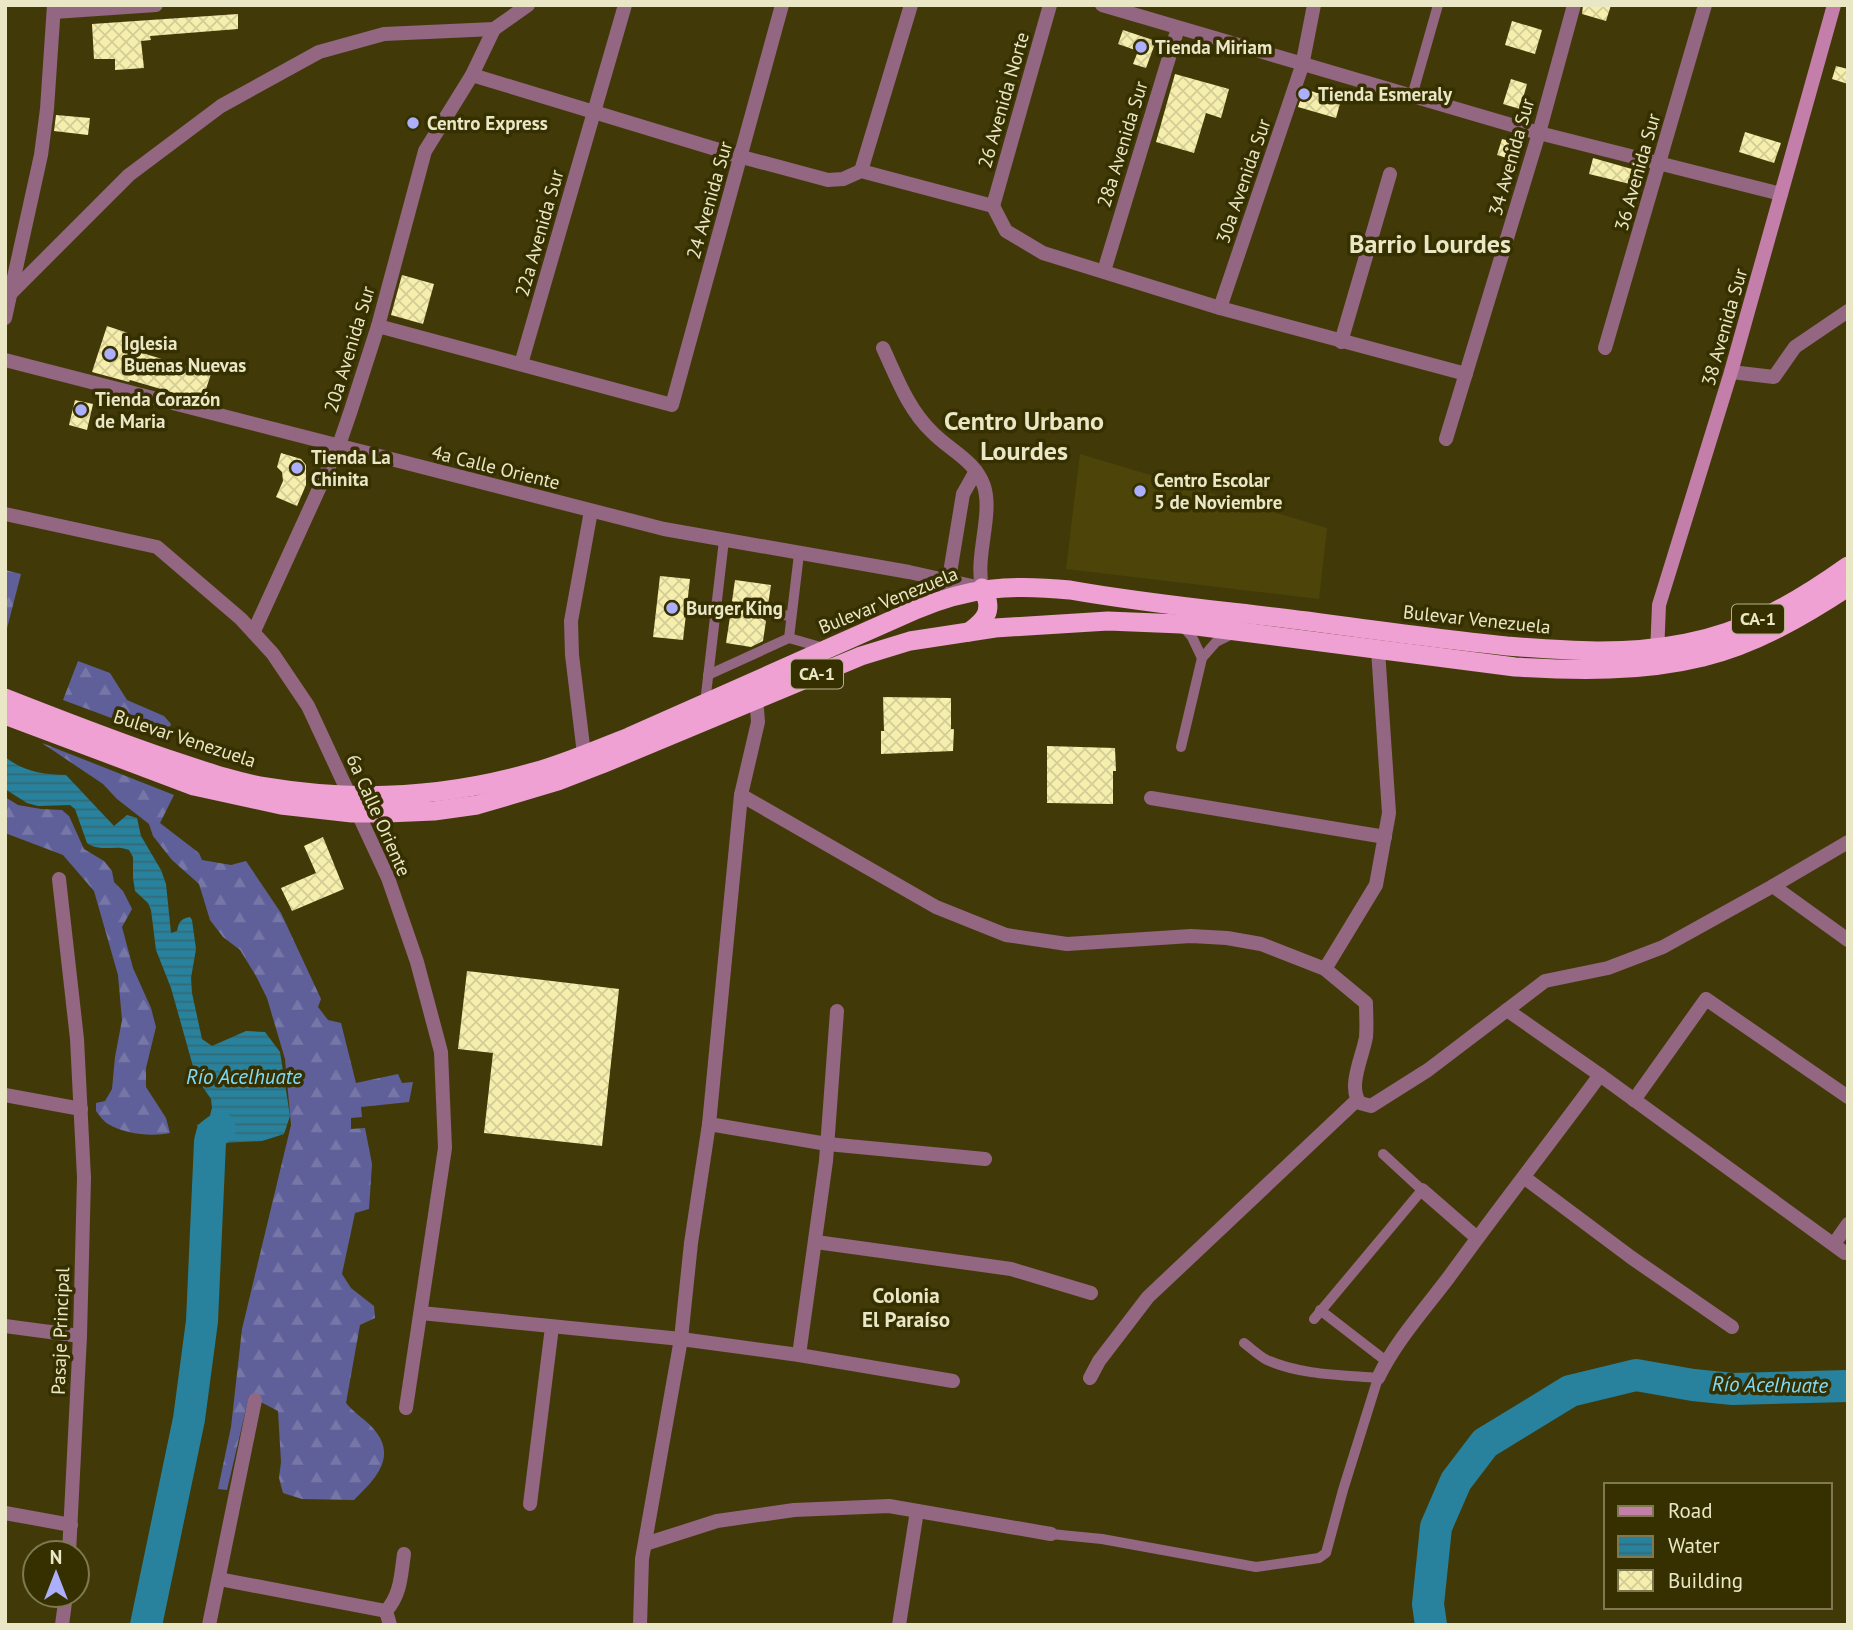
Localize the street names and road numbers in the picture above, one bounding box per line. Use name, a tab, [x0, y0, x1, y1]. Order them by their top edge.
street label: 26 Avenida Norte	[972, 29, 1034, 171]
street label: 28a Avenida Sur	[1091, 78, 1153, 210]
street label: 34 Avenida Sur	[1483, 95, 1539, 219]
street label: 36 Avenida Sur	[1609, 110, 1665, 234]
street label: 30a Avenida Sur	[1210, 115, 1276, 247]
street label: 24 Avenida Sur	[681, 138, 737, 262]
street label: 22a Avenida Sur	[509, 166, 569, 299]
street label: 38 Avenida Sur	[1696, 265, 1752, 389]
street label: 20a Avenida Sur	[318, 283, 380, 415]
street label: 4a Calle Oriente	[429, 439, 563, 495]
street label: Bulevar Venezuela	[815, 561, 961, 639]
street label: Bulevar Venezuela	[1402, 599, 1552, 639]
road number: CA-1	[1732, 604, 1784, 634]
road number: CA-1	[791, 660, 843, 688]
street label: Bulevar Venezuela	[111, 704, 259, 772]
street label: 6a Calle Oriente	[341, 750, 417, 880]
street label: Pasaje Principal	[46, 1266, 74, 1395]

